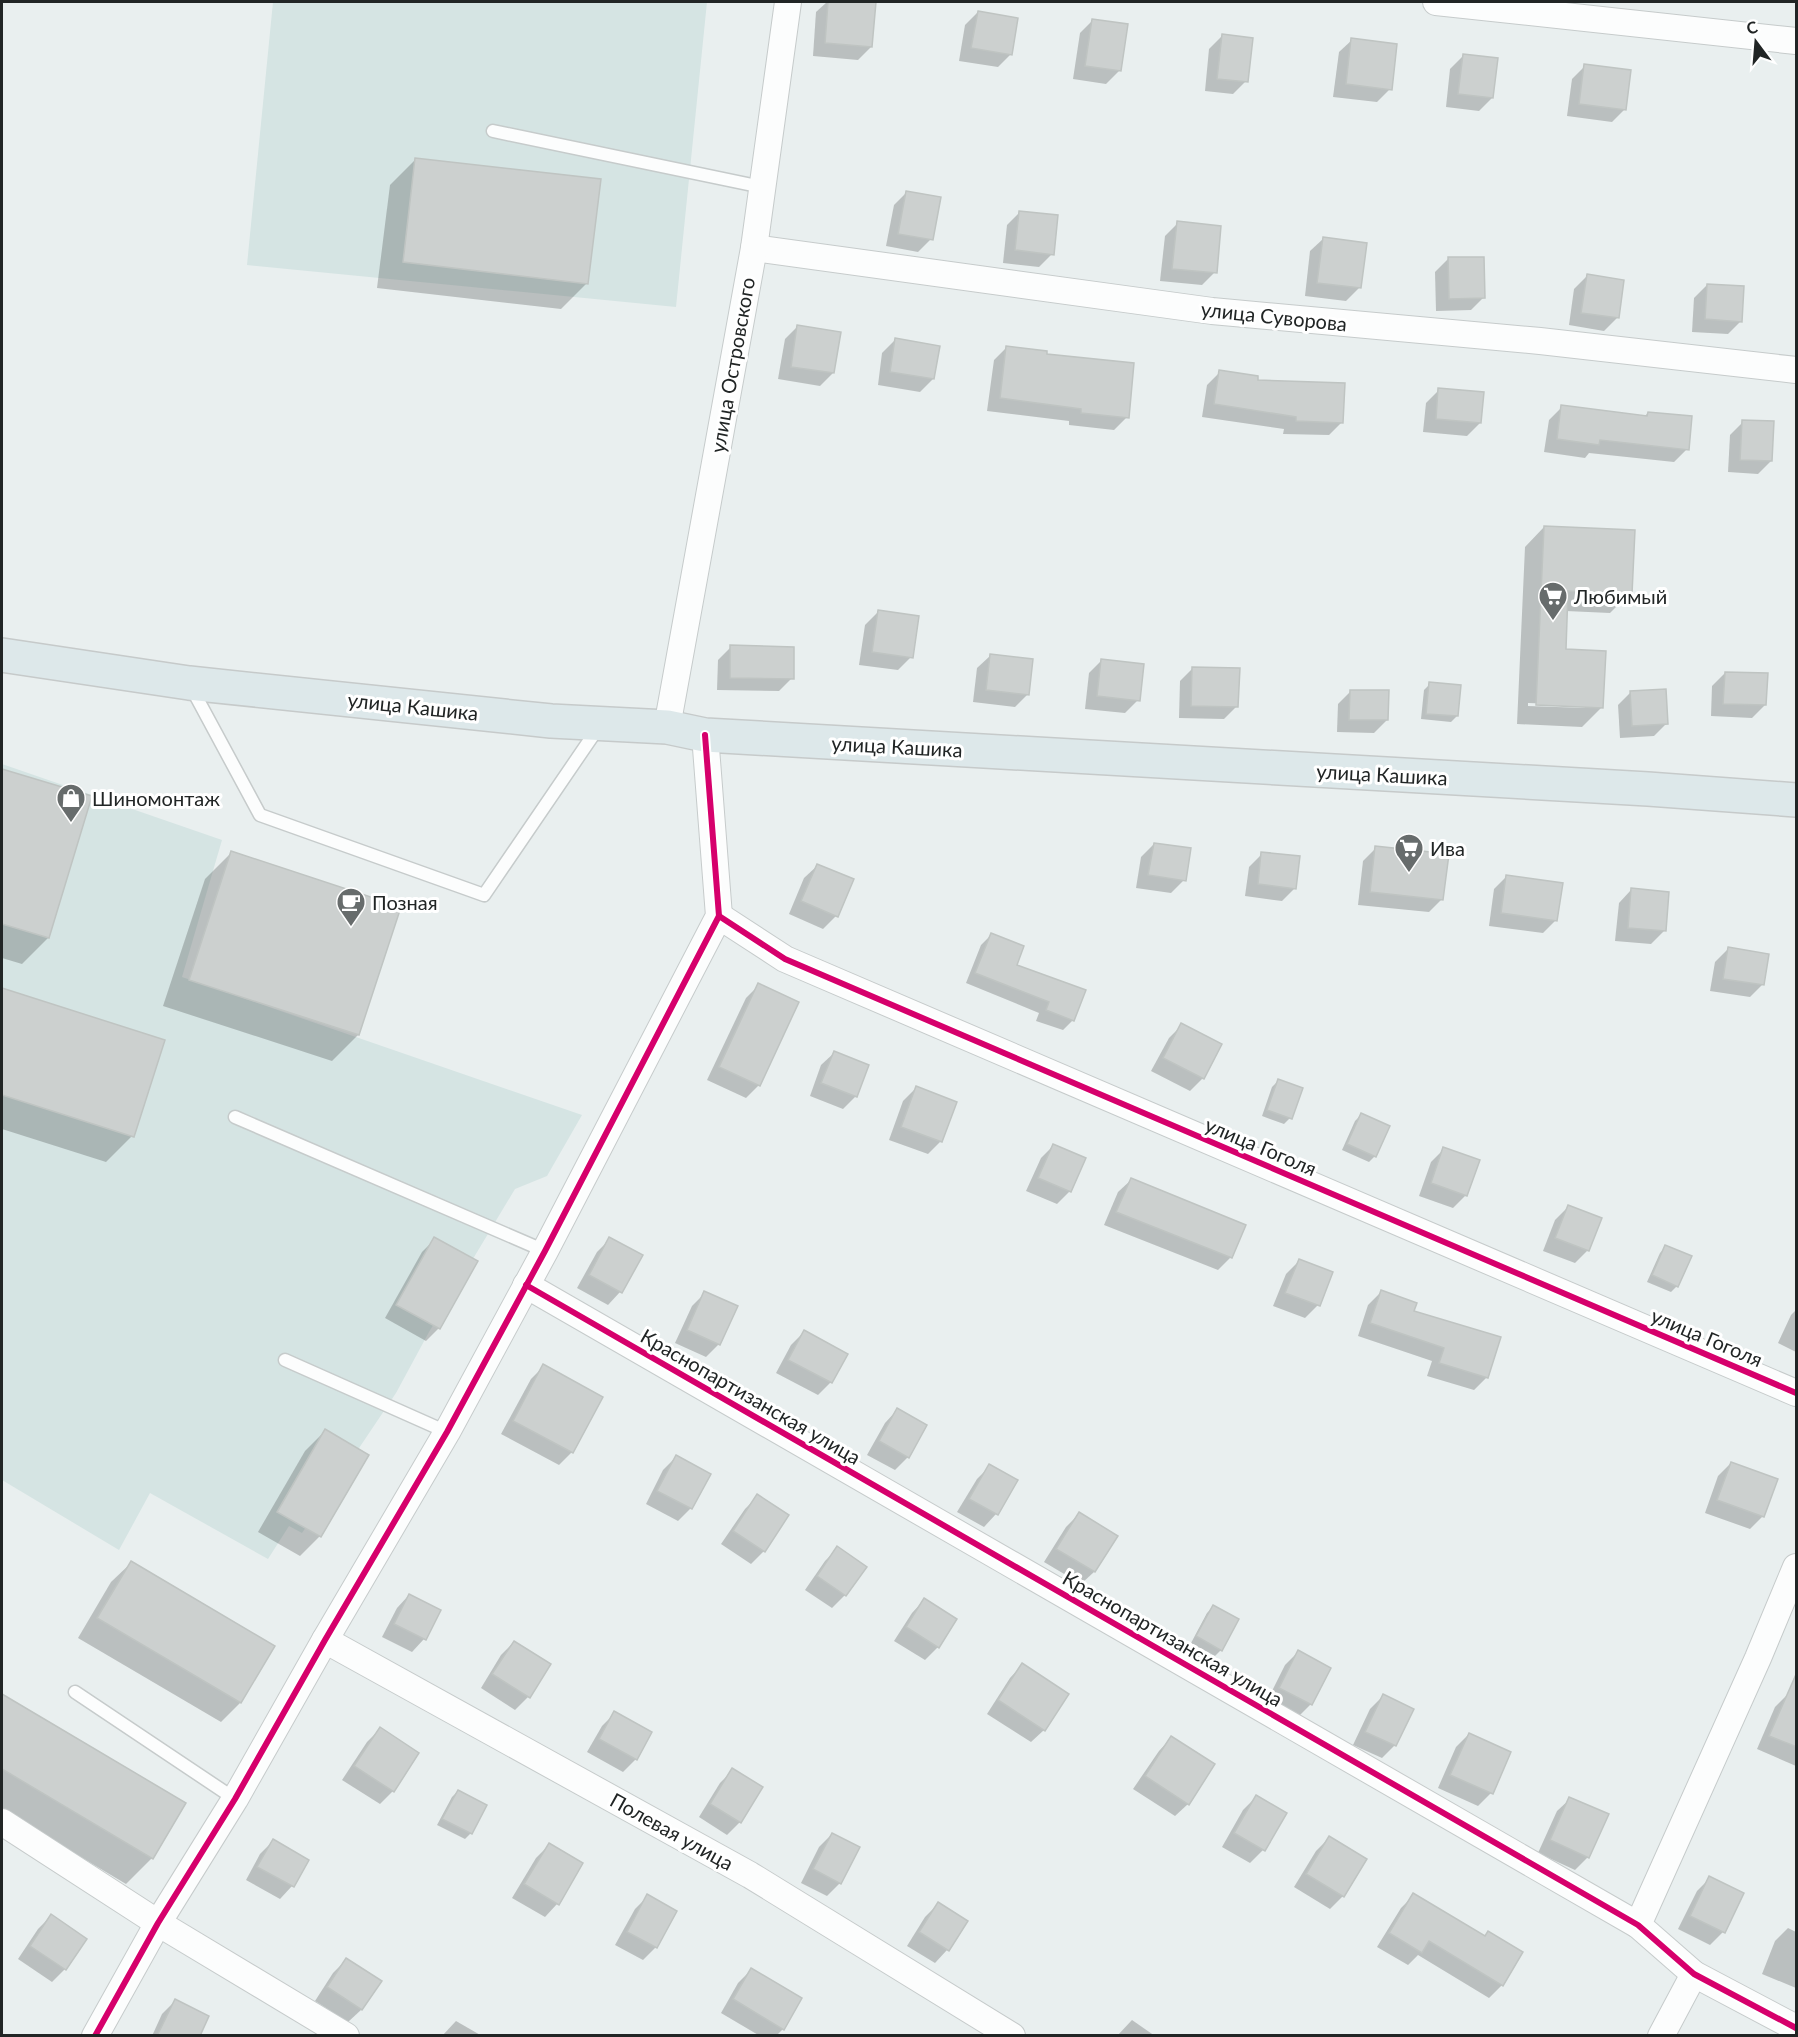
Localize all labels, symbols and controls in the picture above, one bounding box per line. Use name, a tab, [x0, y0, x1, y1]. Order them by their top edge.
north arrow	[1726, 12, 1786, 72]
text: С	[1744, 16, 1760, 38]
street label: улица Островского	[705, 275, 759, 455]
street label: улица Суворова	[1200, 296, 1348, 336]
supermarket icon: Любимый	[1537, 580, 1569, 622]
place label: Любимый	[1573, 584, 1667, 608]
street label: улица Кашика	[347, 687, 479, 725]
street label: улица Кашика	[831, 731, 963, 761]
street label: улица Кашика	[1316, 759, 1448, 789]
shop icon: Шиномонтаж	[55, 782, 87, 824]
place label: Шиномонтаж	[92, 786, 220, 810]
supermarket icon: Ива	[1393, 832, 1425, 874]
place label: Ива	[1430, 836, 1465, 860]
cafe icon: Позная	[335, 886, 367, 928]
place label: Позная	[372, 890, 438, 914]
street label: улица Гоголя	[1202, 1112, 1320, 1180]
street label: улица Гоголя	[1648, 1303, 1766, 1371]
street label: Краснопартизанская улица	[637, 1323, 865, 1469]
street label: Краснопартизанская улица	[1059, 1565, 1287, 1711]
street label: Полевая улица	[606, 1787, 738, 1875]

